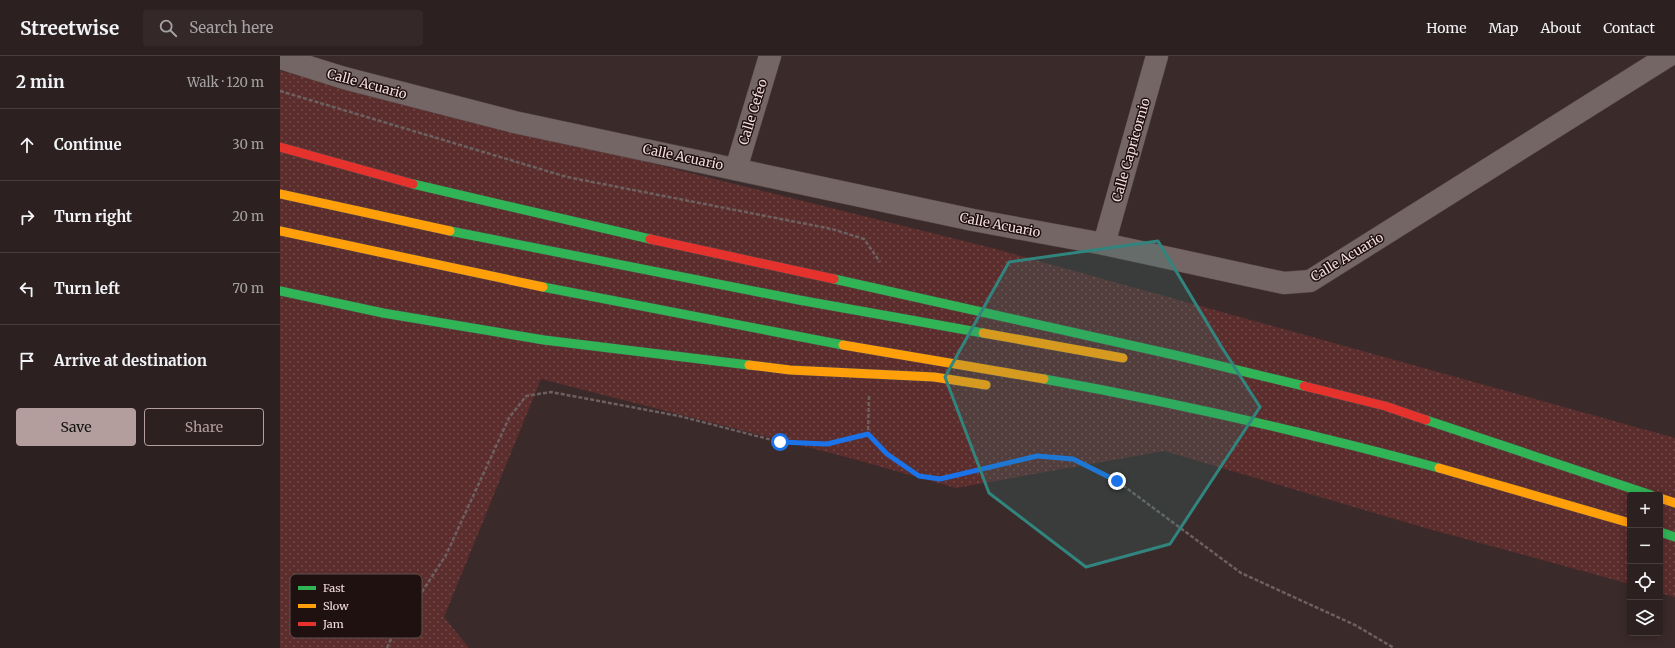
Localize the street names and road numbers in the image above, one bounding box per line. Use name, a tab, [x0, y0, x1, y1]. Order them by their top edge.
street label: Calle Acuario	[325, 65, 409, 103]
street label: Calle Cefeo	[735, 77, 771, 147]
street label: Calle Capricornio	[1108, 96, 1154, 204]
street label: Calle Acuario	[641, 140, 725, 174]
street label: Calle Acuario	[958, 209, 1042, 241]
street label: Calle Acuario	[1308, 228, 1387, 285]

